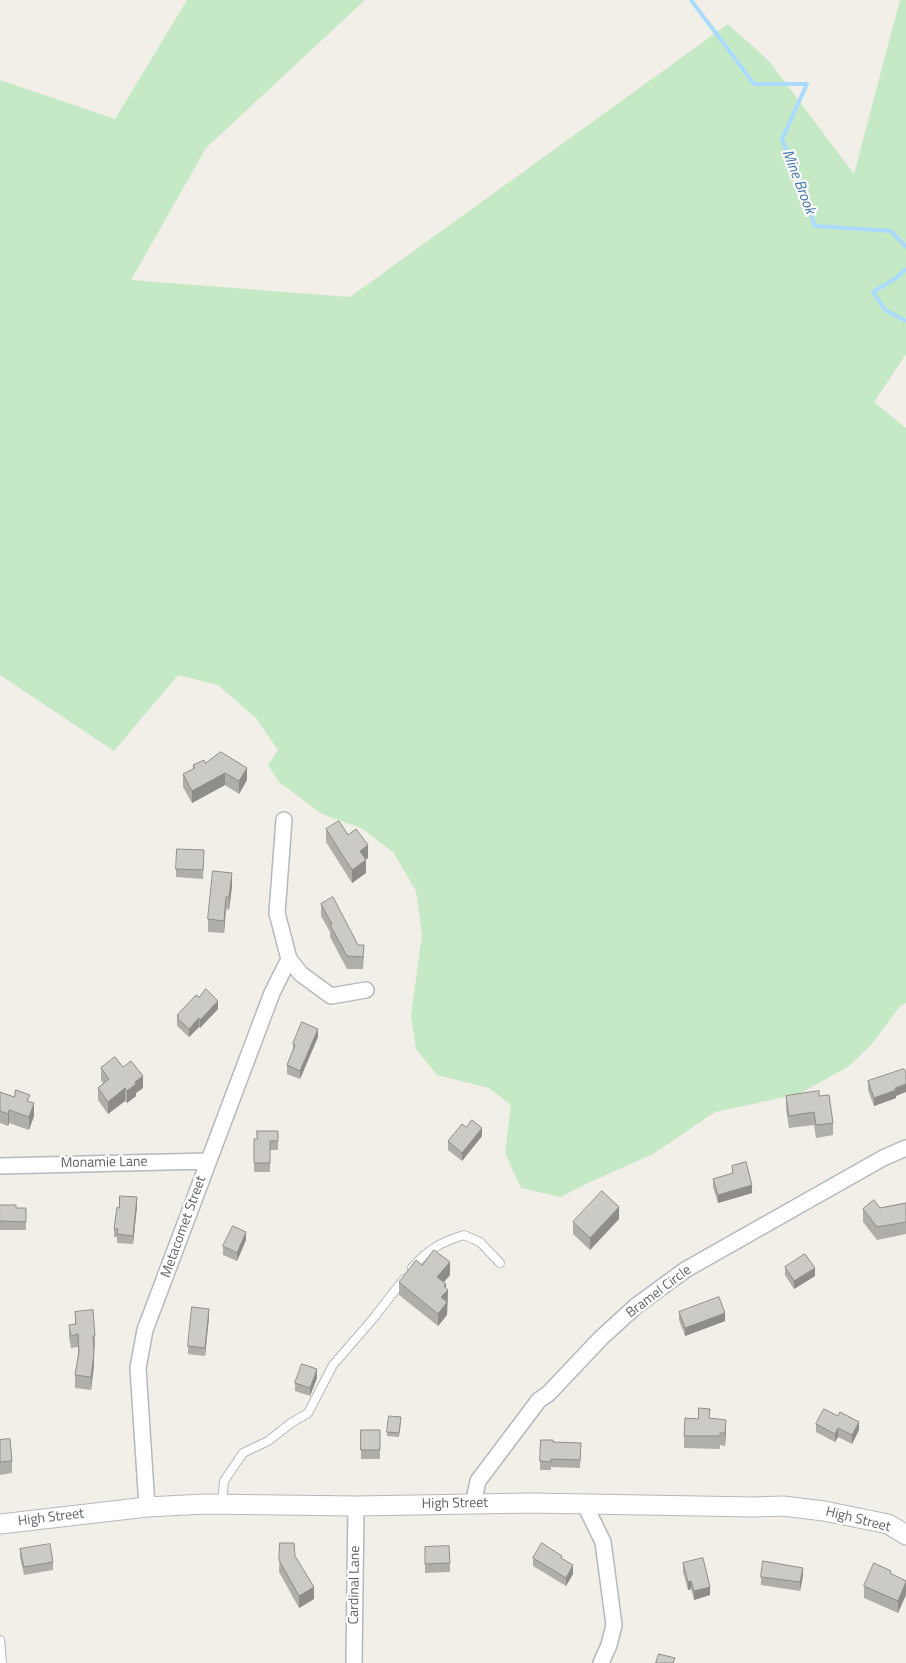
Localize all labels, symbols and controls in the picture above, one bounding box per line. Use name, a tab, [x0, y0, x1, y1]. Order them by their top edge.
water label: Mine Brook	[778, 147, 818, 217]
street label: Monamie Lane	[60, 1154, 148, 1172]
street label: Metacomet Street	[158, 1174, 210, 1280]
street label: Bramel Circle	[623, 1262, 695, 1322]
street label: High Street	[422, 1495, 488, 1513]
street label: High Street	[824, 1504, 892, 1536]
street label: High Street	[17, 1506, 85, 1530]
street label: Cardinal Lane	[346, 1545, 364, 1625]

